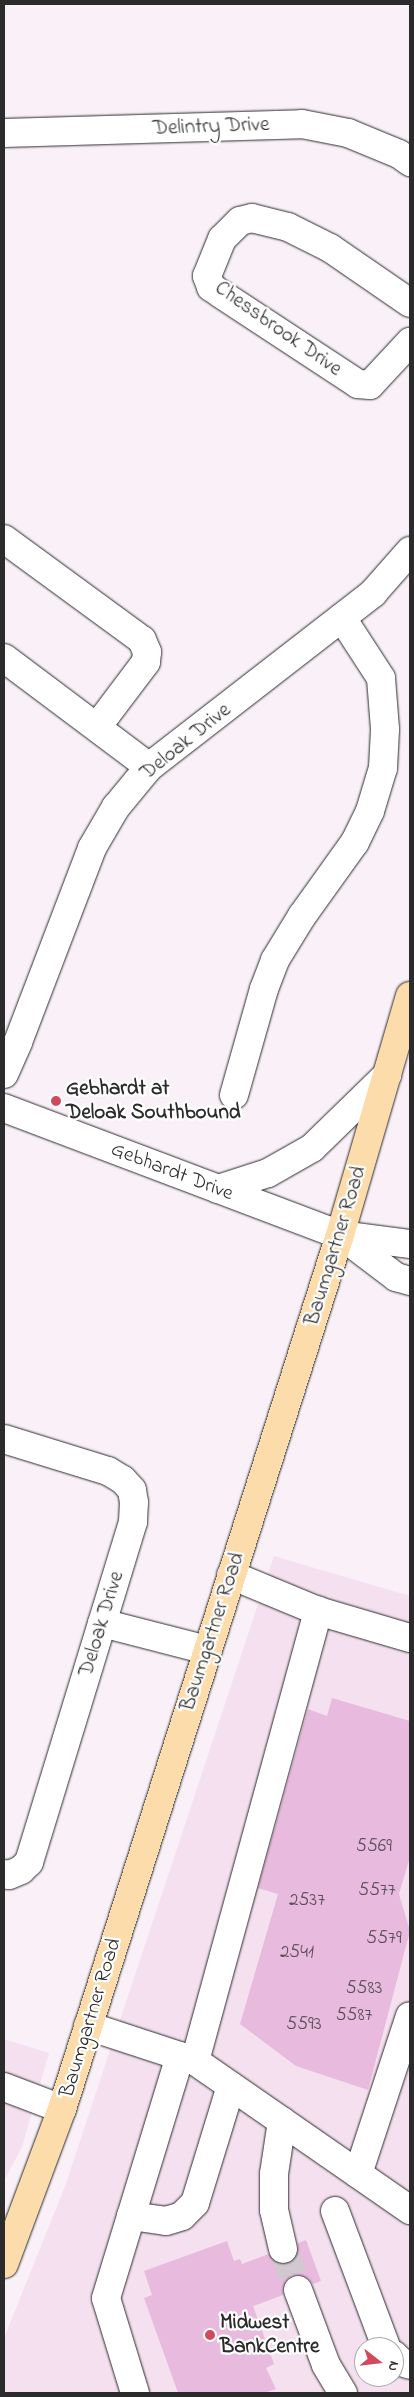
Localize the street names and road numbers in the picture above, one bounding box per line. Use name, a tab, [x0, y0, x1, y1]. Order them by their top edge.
street label: Delintry Drive	[152, 112, 270, 142]
street label: Chessbrook Drive	[210, 276, 346, 382]
street label: Deloak Drive	[136, 698, 236, 786]
street label: Gebhardt Drive	[107, 1137, 237, 1207]
street label: Baumgartner Road	[300, 1163, 372, 1329]
street label: Baumgartner Road	[175, 1550, 251, 1714]
street label: Deloak Drive	[74, 1568, 130, 1680]
street label: Baumgartner Road	[55, 1935, 127, 2101]

